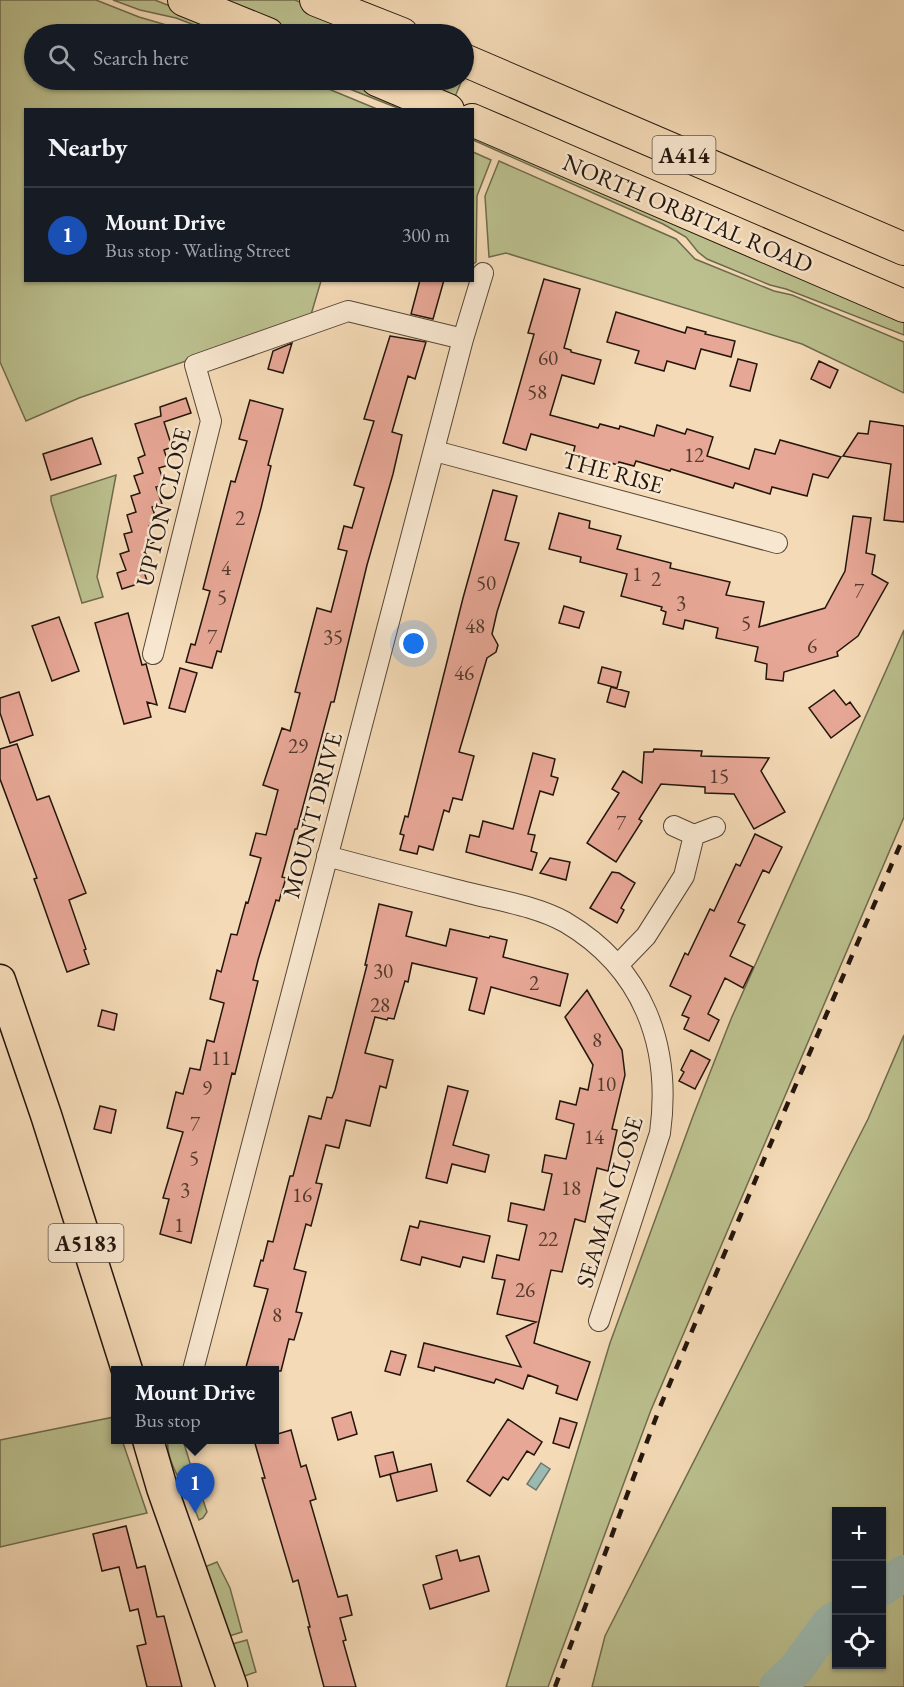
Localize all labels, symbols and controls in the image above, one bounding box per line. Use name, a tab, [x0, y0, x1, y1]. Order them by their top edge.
search box	[24, 24, 474, 90]
icon: search	[45, 41, 78, 74]
text: Search here	[93, 43, 188, 72]
text: Nearby	[48, 130, 128, 164]
road number: A414	[652, 136, 716, 174]
street label: NORTH ORBITAL ROAD	[558, 146, 818, 280]
text: Mount Drive	[105, 208, 225, 237]
text: 1	[62, 222, 73, 248]
text: 300 m	[402, 222, 450, 248]
text: Bus stop · Watling Street	[105, 237, 290, 263]
house number: 60	[538, 344, 558, 371]
house number: 58	[527, 378, 547, 405]
street label: UPTON CLOSE	[128, 424, 198, 590]
house number: 12	[684, 441, 704, 468]
street label: THE RISE	[559, 444, 667, 500]
house number: 2	[235, 504, 245, 531]
house number: 4	[221, 554, 232, 581]
house number: 1	[632, 560, 642, 587]
house number: 2	[651, 565, 661, 592]
house number: 50	[476, 569, 496, 596]
house number: 7	[854, 577, 865, 604]
house number: 5	[217, 583, 227, 610]
house number: 3	[676, 589, 686, 616]
house number: 5	[741, 609, 751, 636]
house number: 48	[465, 612, 485, 639]
house number: 7	[207, 623, 218, 650]
house number: 35	[323, 623, 343, 650]
your location	[399, 629, 428, 658]
house number: 6	[807, 632, 817, 659]
house number: 46	[454, 659, 474, 686]
street label: MOUNT DRIVE	[275, 729, 349, 901]
house number: 29	[288, 732, 308, 759]
house number: 15	[709, 762, 729, 789]
house number: 7	[616, 809, 627, 836]
house number: 30	[373, 957, 393, 984]
house number: 2	[529, 969, 539, 996]
house number: 28	[370, 991, 390, 1018]
house number: 8	[592, 1026, 602, 1053]
house number: 11	[211, 1044, 231, 1071]
house number: 10	[596, 1070, 616, 1097]
house number: 9	[202, 1074, 212, 1101]
house number: 7	[190, 1110, 201, 1137]
street label: SEAMAN CLOSE	[568, 1113, 650, 1291]
house number: 14	[584, 1123, 605, 1150]
house number: 5	[189, 1144, 199, 1171]
house number: 18	[561, 1174, 581, 1201]
house number: 3	[180, 1176, 190, 1203]
house number: 16	[292, 1181, 312, 1208]
house number: 1	[174, 1211, 184, 1238]
road number: A5183	[48, 1224, 124, 1262]
house number: 22	[538, 1225, 558, 1252]
house number: 26	[515, 1276, 535, 1303]
house number: 8	[272, 1301, 282, 1328]
popup	[111, 1366, 279, 1444]
text: Mount Drive	[135, 1378, 255, 1407]
text: Bus stop	[135, 1407, 201, 1433]
pin: 1	[176, 1464, 214, 1513]
map controls	[832, 1507, 886, 1669]
button: +	[832, 1507, 886, 1561]
button: −	[832, 1561, 886, 1615]
button: locate	[832, 1615, 886, 1669]

